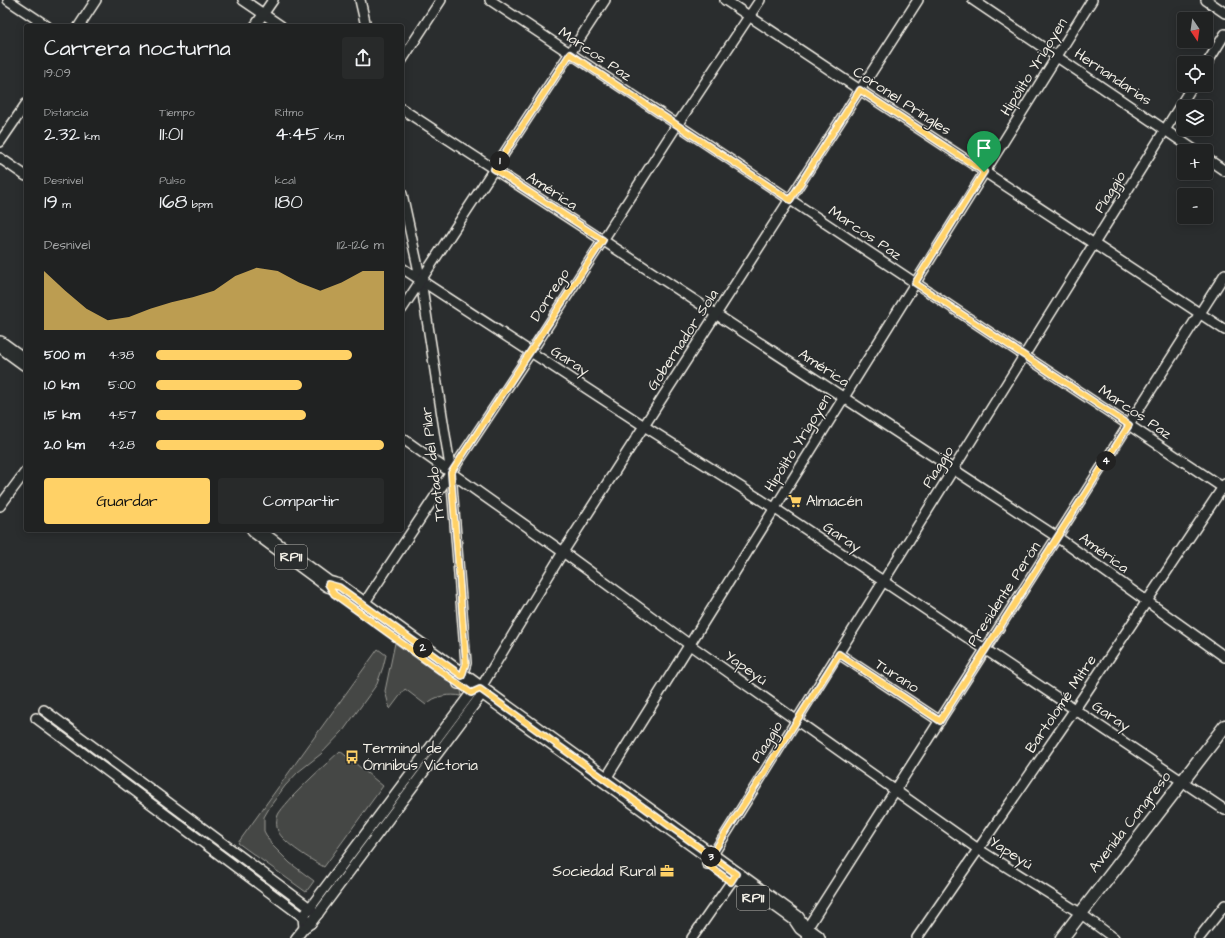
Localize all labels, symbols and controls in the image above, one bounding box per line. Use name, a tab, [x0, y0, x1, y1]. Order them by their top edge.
north arrow	[1177, 12, 1213, 48]
map controls	[1177, 12, 1213, 224]
street label: Hipólito Yrigoyen	[995, 14, 1074, 121]
street label: Marcos Paz	[554, 22, 636, 87]
text: Carrera nocturna	[44, 33, 231, 64]
button: share	[342, 37, 384, 79]
street label: Hernandarias	[1070, 43, 1156, 111]
button: locate	[1177, 56, 1213, 92]
street label: Coronel Pringles	[848, 61, 956, 142]
text: 19:09	[44, 64, 71, 82]
button: layers	[1177, 100, 1213, 136]
text: Distancia	[44, 105, 88, 120]
text: Tiempo	[159, 105, 195, 120]
text: Ritmo	[275, 105, 303, 120]
text: 2.32	[44, 120, 80, 148]
text: 11:01	[159, 120, 183, 148]
text: 4:45	[275, 120, 319, 148]
text: km	[80, 129, 100, 144]
text: /km	[319, 129, 344, 144]
pin	[967, 131, 1001, 172]
icon: arrive	[973, 137, 995, 159]
button: +	[1177, 144, 1213, 180]
pin: 1	[490, 151, 510, 171]
text: 1	[499, 153, 501, 168]
street label: América	[522, 167, 582, 216]
street label: Piaggio	[1089, 167, 1132, 217]
text: Desnivel	[44, 173, 83, 188]
text: Pulso	[159, 173, 185, 188]
text: kcal	[275, 173, 296, 188]
text: 19	[44, 188, 58, 216]
text: 168	[159, 188, 187, 216]
text: 180	[275, 188, 303, 216]
button: −	[1177, 188, 1213, 224]
text: m	[58, 197, 71, 212]
text: bpm	[187, 197, 213, 212]
street label: Marcos Paz	[824, 201, 906, 266]
text: Desnivel	[44, 236, 90, 254]
text: 112–126 m	[337, 236, 384, 254]
street label: Dorrego	[525, 264, 576, 326]
street label: Gobernador Sola	[642, 285, 724, 395]
street label: Garay	[546, 341, 593, 382]
street label: América	[794, 344, 854, 393]
text: 500 m	[44, 346, 85, 364]
text: 4:38	[108, 346, 134, 364]
text: 1.0 km	[44, 376, 79, 394]
text: 5:00	[108, 376, 136, 394]
street label: Marcos Paz	[1094, 380, 1176, 445]
street label: Hipólito Yrigoyen	[759, 390, 838, 497]
street label: Tratado del Pilar	[416, 405, 450, 523]
text: 1.5 km	[44, 406, 80, 424]
text: 4:57	[108, 406, 136, 424]
text: 2.0 km	[44, 436, 85, 454]
text: 4:28	[108, 436, 135, 454]
street label: Piaggio	[917, 442, 960, 492]
pin: 4	[1096, 451, 1116, 471]
text: 4	[1102, 453, 1110, 468]
button: Guardar	[44, 478, 210, 524]
button: Compartir	[218, 478, 384, 524]
place label: Almacén	[806, 491, 863, 512]
supermarket icon: Almacén	[787, 493, 803, 509]
street label: Garay	[818, 517, 865, 558]
street label: América	[1075, 528, 1134, 578]
street label: Presidente Perón	[962, 537, 1046, 651]
road number: RP11	[275, 545, 307, 569]
pin: 2	[413, 638, 433, 658]
text: 2	[420, 640, 426, 655]
street label: Yapeyú	[720, 646, 772, 691]
street label: Bartolomé Mitre	[1020, 651, 1102, 757]
street label: Turano	[871, 654, 924, 698]
street label: Garay	[1087, 696, 1134, 737]
street label: Piaggio	[746, 717, 789, 767]
place label: Terminal de Ómnibus Victoria	[363, 738, 478, 776]
bus stop icon: Terminal de Ómnibus Victoria	[344, 749, 360, 765]
street label: Avenida Congreso	[1084, 767, 1177, 878]
street label: Yapeyú	[985, 831, 1037, 876]
pin: 3	[701, 847, 721, 867]
text: 3	[708, 849, 714, 864]
place label: Sociedad Rural	[552, 861, 656, 882]
office icon: Sociedad Rural	[659, 863, 675, 879]
road number: RP11	[737, 886, 769, 910]

